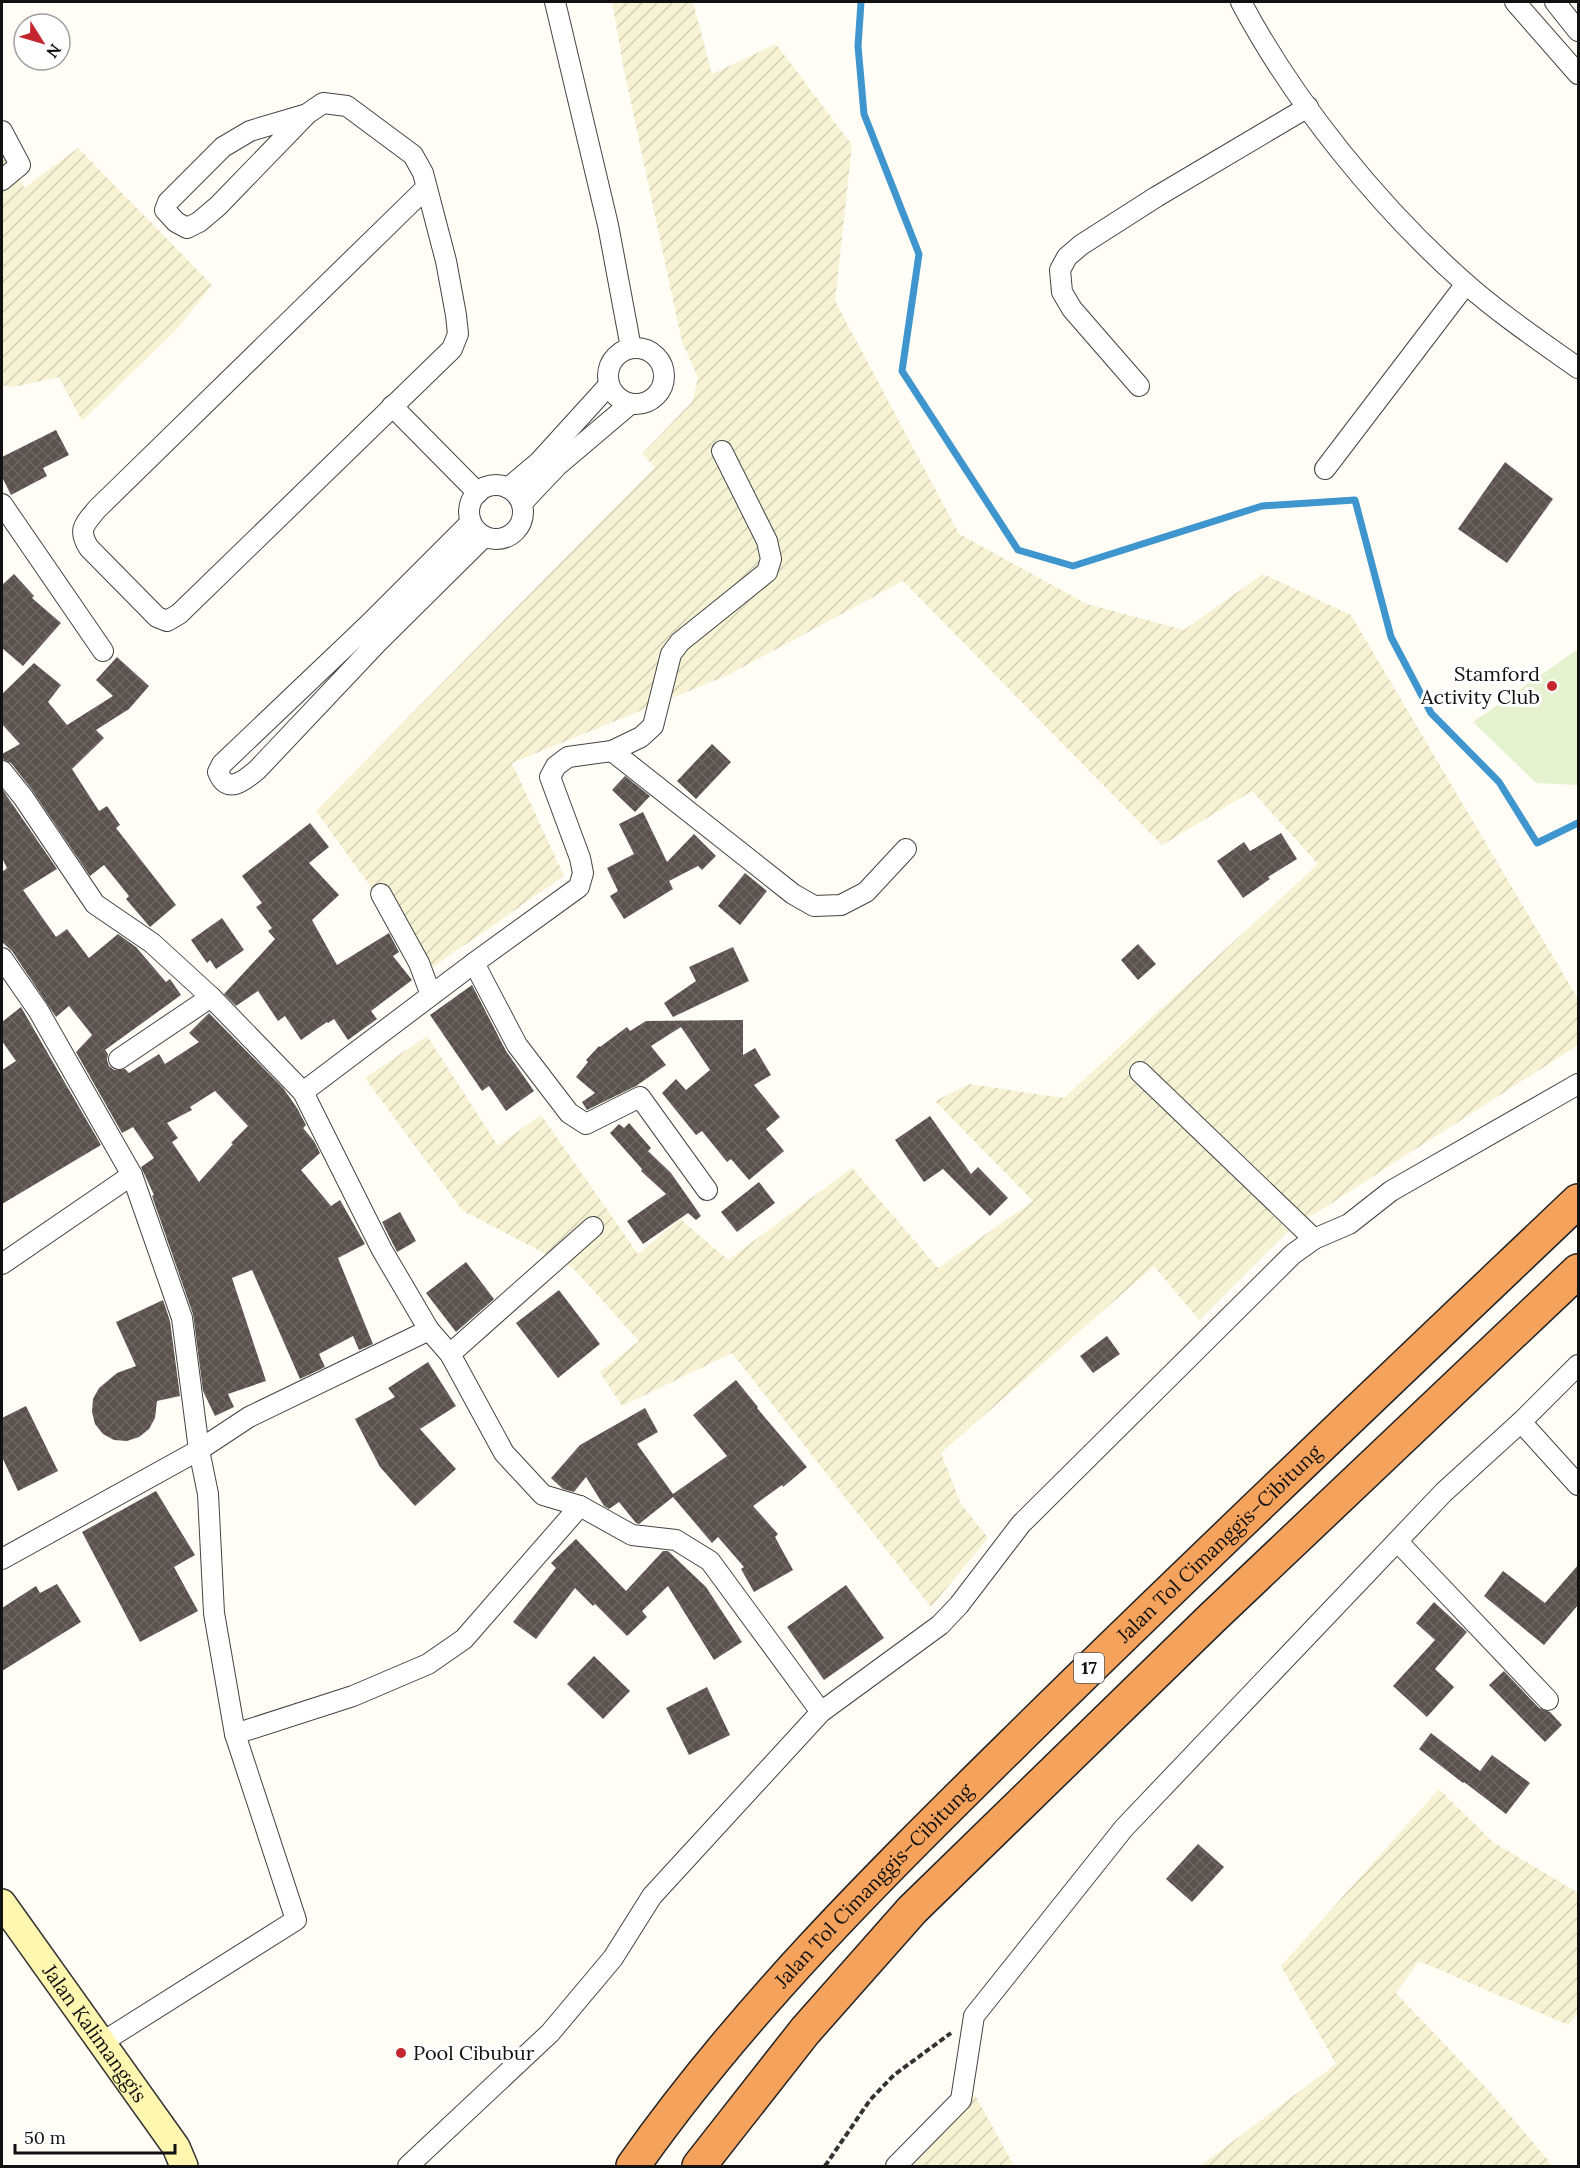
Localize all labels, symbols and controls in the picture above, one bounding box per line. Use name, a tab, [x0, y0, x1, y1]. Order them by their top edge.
north arrow	[12, 12, 72, 72]
text: N	[42, 40, 66, 62]
place label: Stamford Activity Club	[1420, 661, 1540, 709]
marker: Stamford Activity Club	[1545, 679, 1559, 693]
street label: Jalan Tol Cimanggis–Cibitung	[1110, 1439, 1327, 1648]
road number: 17	[1074, 1653, 1104, 1683]
street label: Jalan Tol Cimanggis–Cibitung	[768, 1777, 978, 1993]
street label: Jalan Kalimanggis	[37, 1958, 153, 2107]
place label: Pool Cibubur	[413, 2040, 535, 2065]
marker: Pool Cibubur	[394, 2046, 408, 2060]
scale bar	[15, 2117, 176, 2155]
text: 50 m	[24, 2126, 66, 2149]

